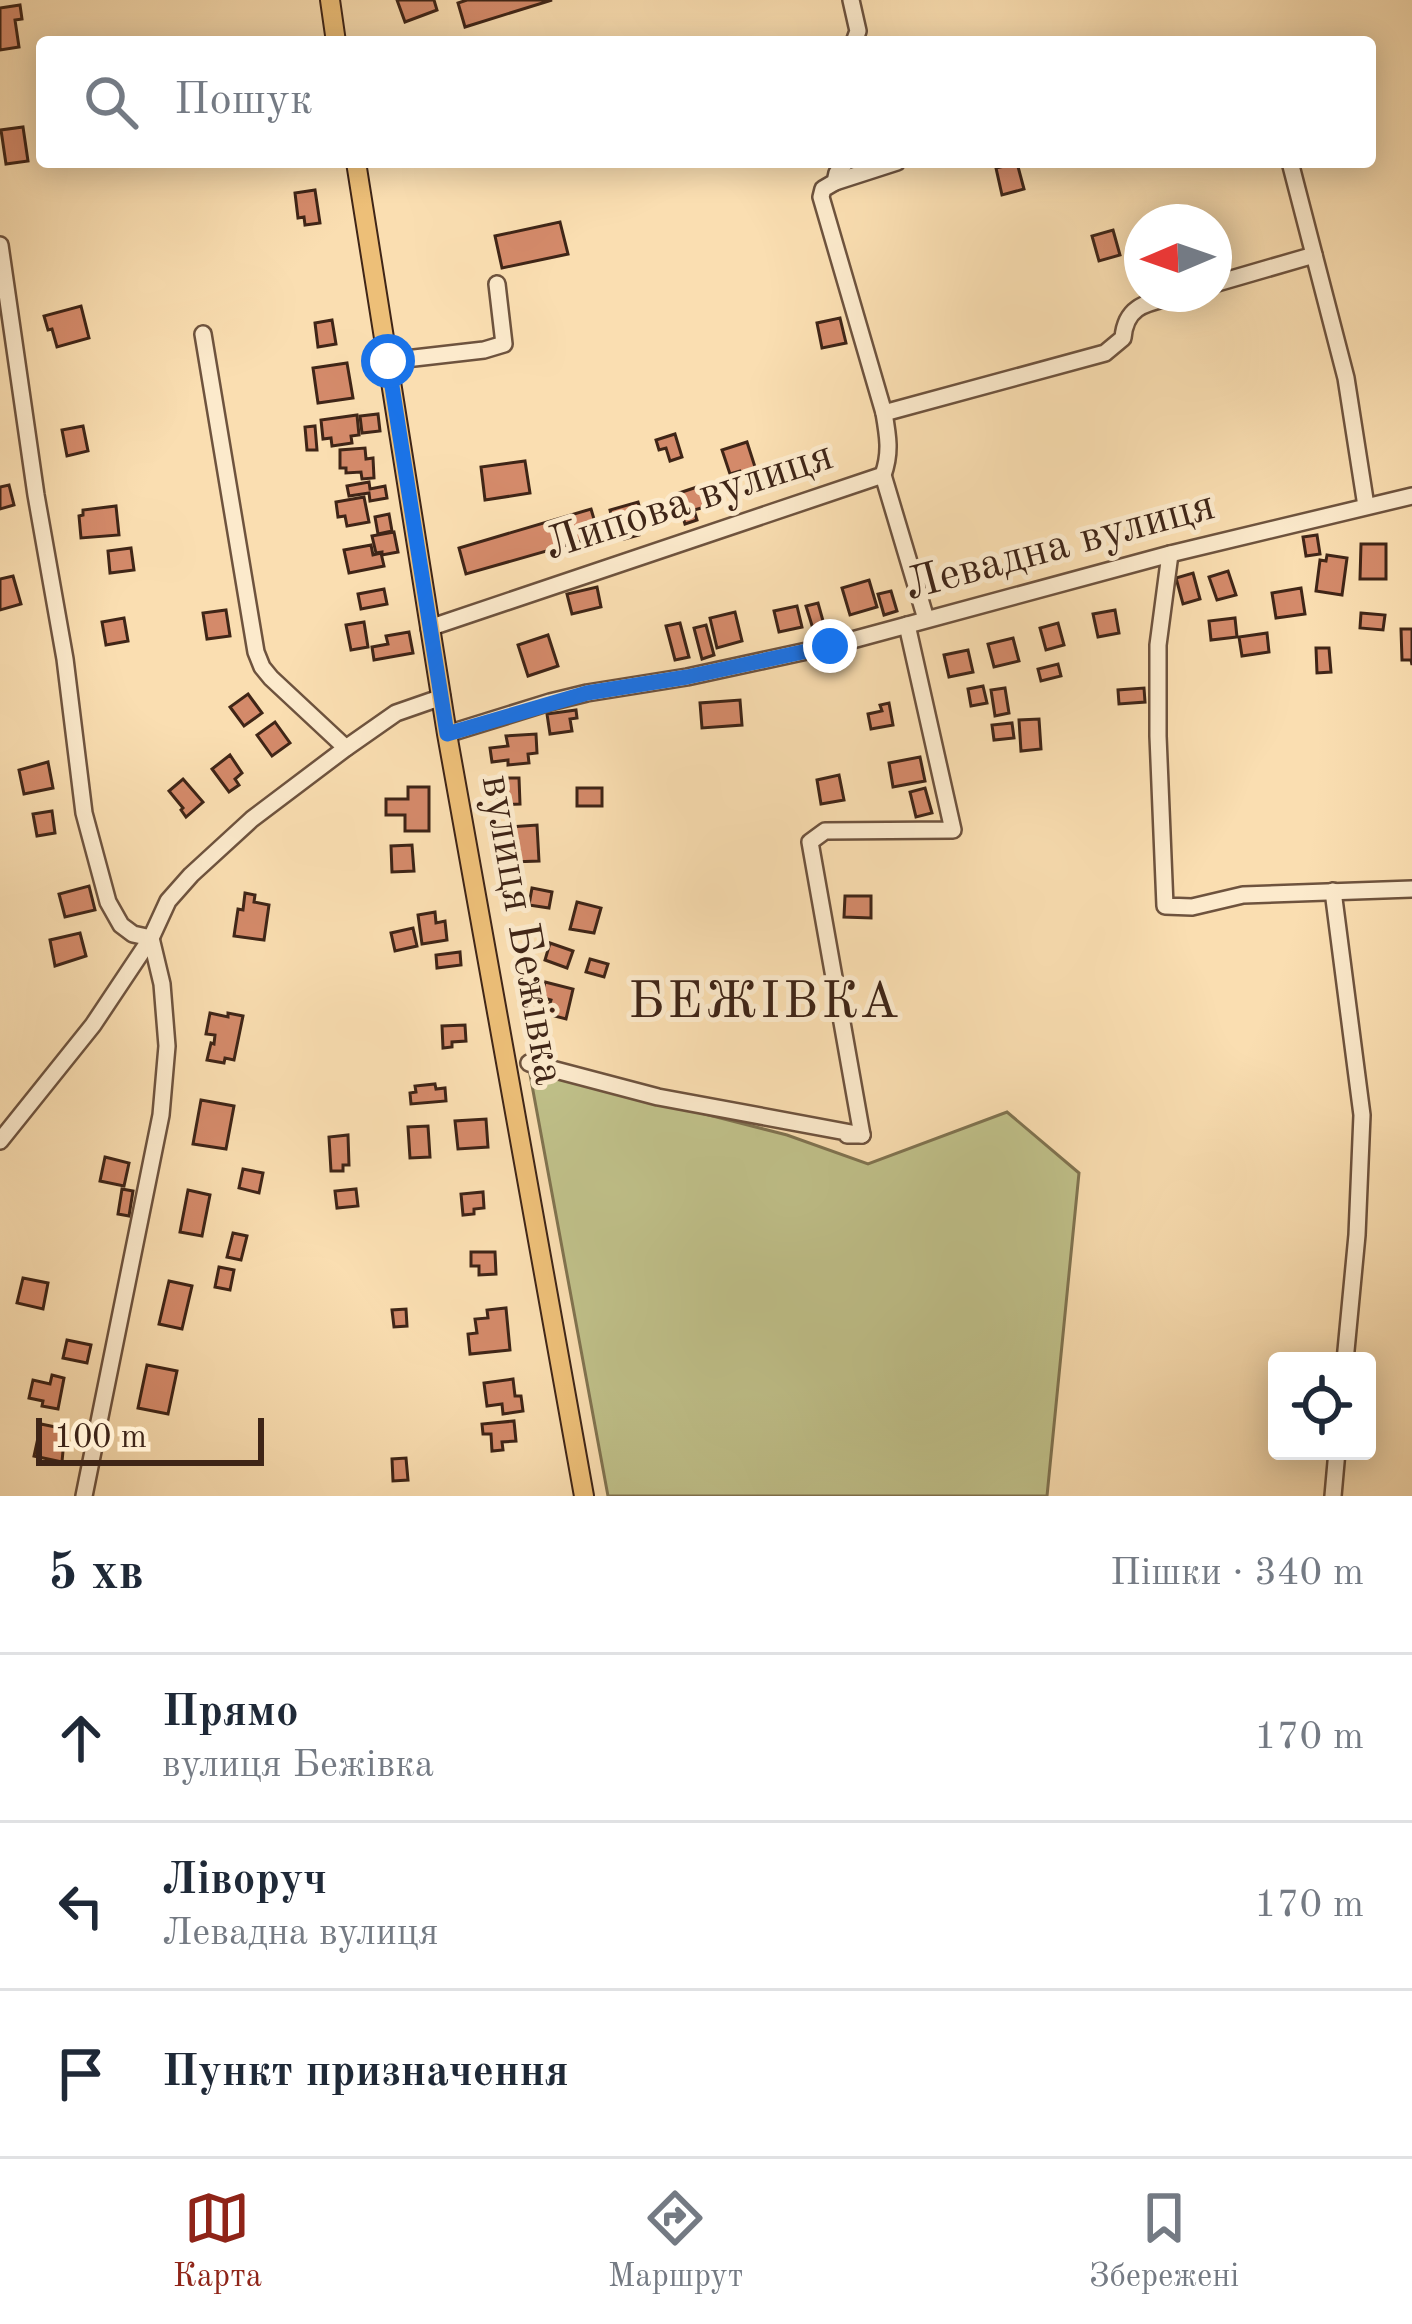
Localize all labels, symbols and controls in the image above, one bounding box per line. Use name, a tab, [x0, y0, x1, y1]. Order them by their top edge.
search box	[36, 36, 1376, 168]
icon: search	[78, 69, 144, 135]
text: Пошук	[174, 79, 313, 124]
north arrow	[1124, 204, 1232, 312]
route start	[361, 334, 415, 388]
street label: Липова вулиця	[539, 434, 839, 570]
street label: Левадна вулиця	[900, 484, 1220, 610]
route end	[803, 619, 857, 673]
street label: вулиця Бежівка	[472, 772, 570, 1088]
district label: БЕЖІВКА	[628, 978, 902, 1029]
map controls	[1268, 1352, 1376, 1460]
button: locate	[1268, 1352, 1376, 1460]
scale bar	[36, 1412, 264, 1465]
text: 100 m	[54, 1422, 147, 1455]
text: 5 хв	[48, 1549, 144, 1600]
text: Пішки · 340 m	[1110, 1554, 1364, 1593]
text: Прямо	[162, 1691, 299, 1736]
icon: ahead	[48, 1705, 114, 1771]
text: 170 m	[1254, 1718, 1364, 1757]
text: вулиця Бежівка	[162, 1746, 434, 1785]
text: Ліворуч	[162, 1859, 327, 1904]
icon: left	[48, 1873, 114, 1939]
text: 170 m	[1254, 1886, 1364, 1925]
text: Левадна вулиця	[162, 1914, 438, 1953]
icon: arrive	[48, 2041, 114, 2107]
text: Пункт призначення	[162, 2051, 569, 2096]
tab: Карта	[173, 2185, 262, 2298]
tab: Маршрут	[608, 2185, 743, 2298]
tab: Збережені	[1089, 2185, 1239, 2298]

